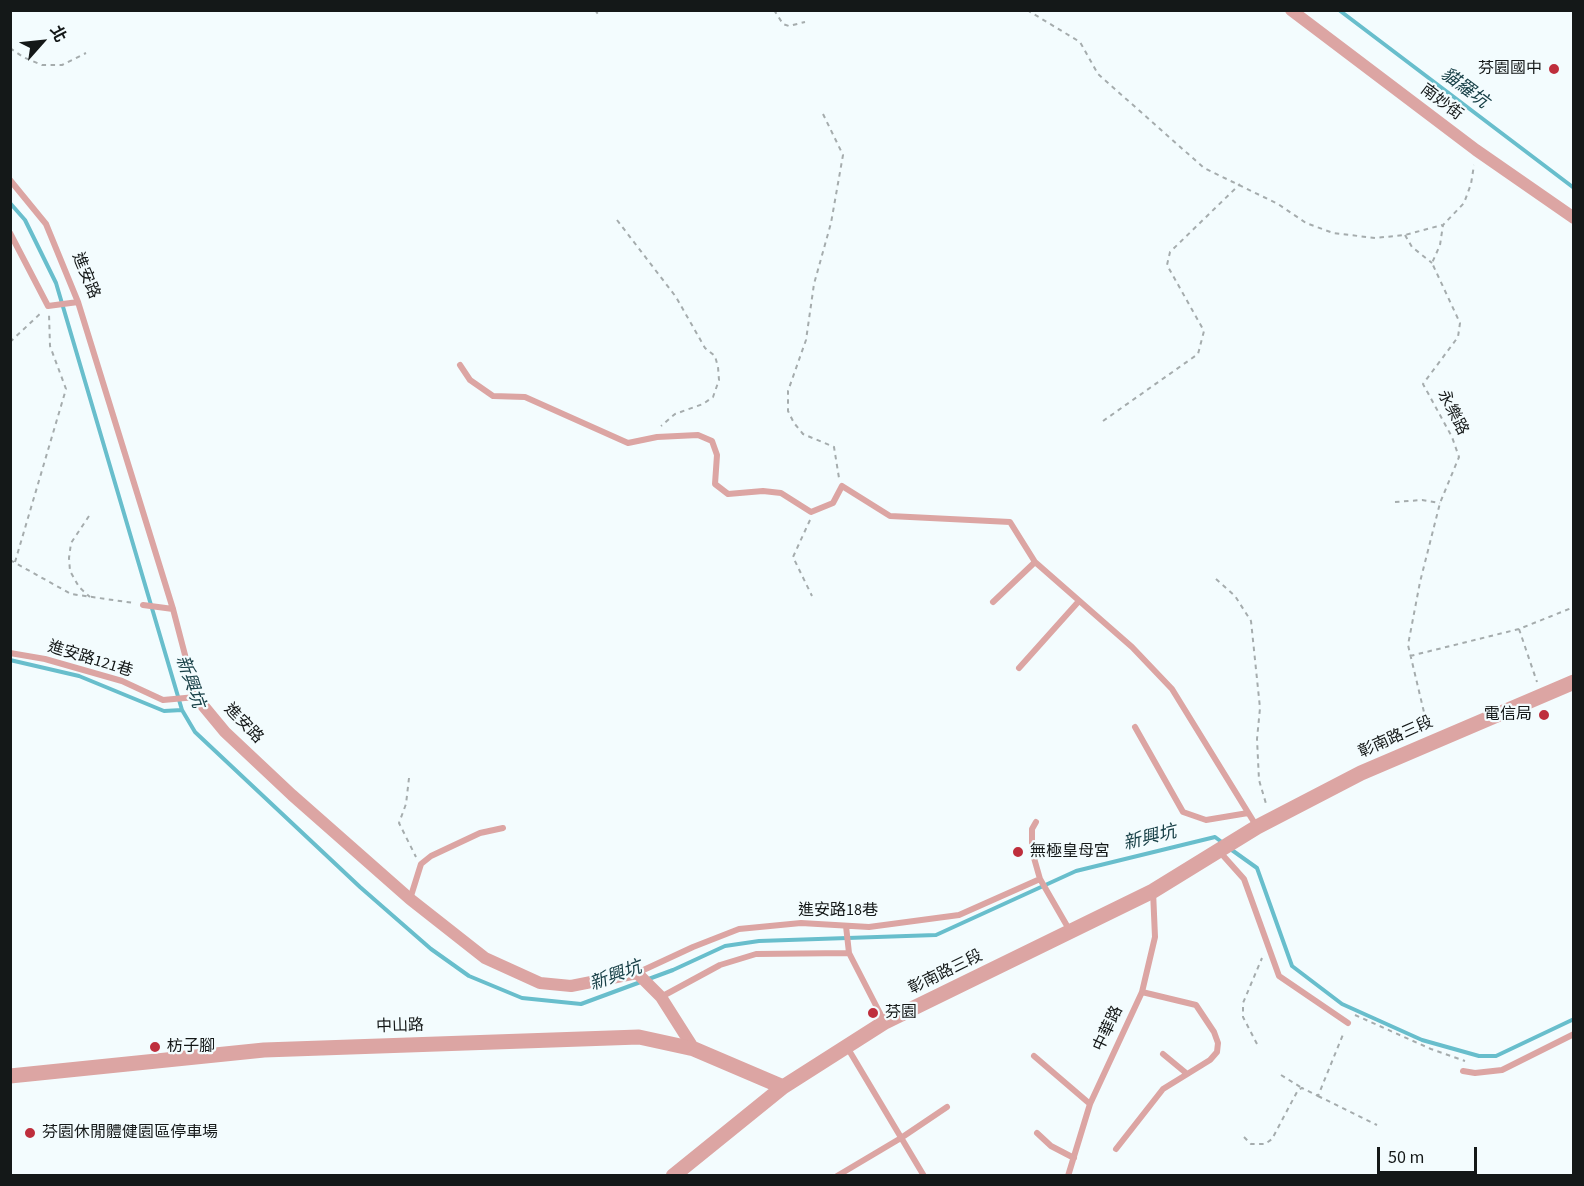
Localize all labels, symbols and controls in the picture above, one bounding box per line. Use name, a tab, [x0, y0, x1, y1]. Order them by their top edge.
north arrow	[12, 12, 72, 72]
text: 北	[45, 22, 71, 46]
place label: 芬園國中	[1478, 59, 1542, 79]
marker: 芬園國中	[1547, 62, 1561, 76]
water label: 貓羅坑	[1436, 64, 1492, 114]
street label: 南妙街	[1416, 81, 1466, 125]
street label: 進安路	[67, 250, 103, 302]
street label: 永樂路	[1433, 387, 1471, 439]
street label: 進安路121巷	[45, 638, 135, 682]
water label: 新興坑	[170, 653, 208, 711]
street label: 進安路	[219, 700, 267, 748]
place label: 電信局	[1484, 705, 1532, 725]
marker: 電信局	[1537, 708, 1551, 722]
street label: 彰南路三段	[1356, 713, 1436, 763]
water label: 新興坑	[1121, 822, 1179, 856]
place label: 無極皇母宮	[1030, 842, 1110, 862]
marker: 無極皇母宮	[1011, 845, 1025, 859]
street label: 進安路18巷	[798, 901, 878, 921]
street label: 彰南路三段	[906, 947, 986, 999]
water label: 新興坑	[587, 958, 645, 996]
place label: 芬園	[885, 1003, 917, 1023]
street label: 中華路	[1090, 1003, 1128, 1055]
marker: 芬園	[866, 1006, 880, 1020]
street label: 中山路	[376, 1017, 424, 1037]
place label: 枋子腳	[167, 1037, 215, 1057]
marker: 枋子腳	[148, 1040, 162, 1054]
place label: 芬園休閒體健園區停車場	[42, 1123, 218, 1143]
marker: 芬園休閒體健園區停車場	[23, 1126, 37, 1140]
scale bar	[1380, 1135, 1480, 1173]
text: 50 m	[1388, 1145, 1424, 1170]

